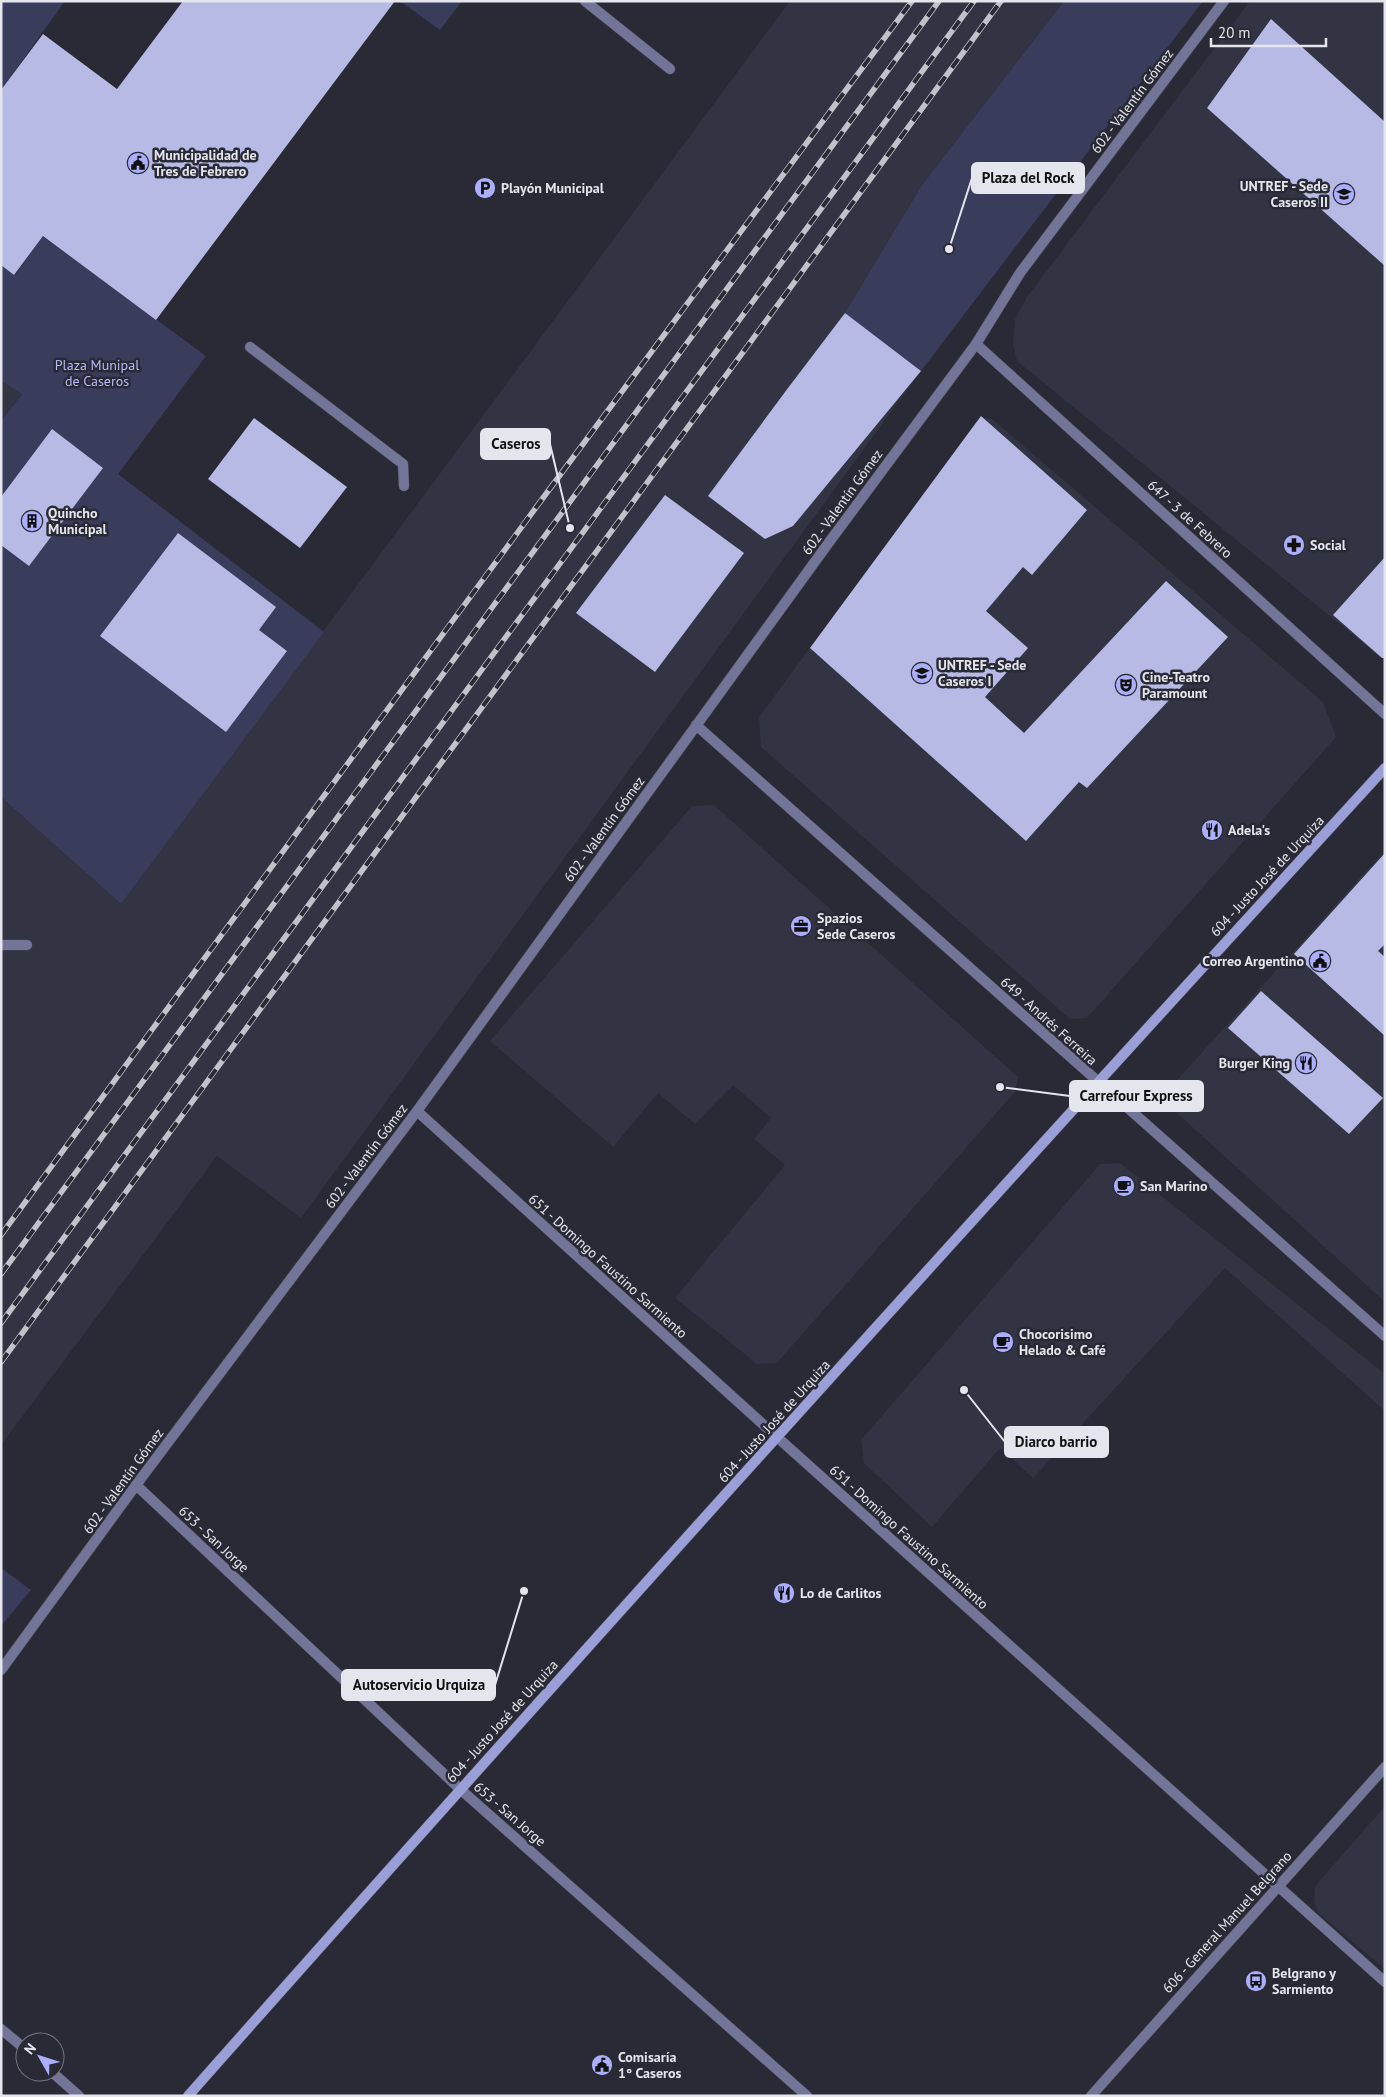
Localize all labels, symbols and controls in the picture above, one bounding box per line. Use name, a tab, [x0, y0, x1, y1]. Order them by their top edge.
scale bar	[1211, 15, 1326, 47]
text: 20 m	[1218, 23, 1251, 42]
street label: 602 - Valentín Gómez	[1087, 45, 1177, 157]
place label: Municipalidad de Tres de Febrero	[154, 146, 257, 180]
public building icon: Municipalidad de Tres de Febrero	[126, 151, 150, 175]
callout: Plaza del Rock	[972, 163, 1084, 193]
text: Plaza del Rock	[982, 168, 1075, 187]
parking icon: Playón Municipal	[473, 176, 497, 200]
place label: UNTREF - Sede Caseros II	[1240, 177, 1328, 211]
place label: Playón Municipal	[501, 179, 605, 197]
school or university icon: UNTREF - Sede Caseros II	[1332, 182, 1356, 206]
park label: Plaza Munipal de Caseros	[55, 356, 139, 390]
callout: Caseros	[481, 429, 550, 459]
text: Caseros	[491, 434, 541, 453]
street label: 602 - Valentín Gómez	[798, 446, 886, 558]
street label: 647 - 3 de Febrero	[1144, 476, 1236, 562]
place label: Quincho Municipal	[48, 504, 107, 538]
building icon: Quincho Municipal	[20, 509, 44, 533]
pharmacy icon: Social	[1282, 533, 1306, 557]
place label: Social	[1310, 536, 1347, 554]
place label: UNTREF - Sede Caseros I	[938, 656, 1026, 690]
school or university icon: UNTREF - Sede Caseros I	[910, 661, 934, 685]
place label: Cine-Teatro Paramount	[1142, 668, 1210, 702]
theatre icon: Cine-Teatro Paramount	[1114, 673, 1138, 697]
street label: 602 - Valentín Gómez	[560, 773, 648, 885]
street label: 604 - Justo José de Urquiza	[1206, 812, 1328, 940]
restaurant icon: Adela's	[1200, 818, 1224, 842]
place label: Adela's	[1228, 821, 1270, 839]
place label: Spazios Sede Caseros	[817, 909, 896, 943]
office icon: Spazios Sede Caseros	[789, 914, 813, 938]
public building icon: Correo Argentino	[1308, 949, 1332, 973]
place label: Correo Argentino	[1202, 952, 1304, 970]
street label: 649 - Andrés Ferreira	[997, 973, 1101, 1069]
restaurant icon: Burger King	[1294, 1051, 1318, 1075]
place label: Burger King	[1219, 1054, 1290, 1072]
callout: Carrefour Express	[1070, 1081, 1203, 1111]
text: Carrefour Express	[1079, 1086, 1193, 1105]
street label: 602 - Valentín Gómez	[321, 1100, 411, 1212]
cafe icon: San Marino	[1112, 1174, 1136, 1198]
place label: San Marino	[1140, 1177, 1208, 1195]
street label: 651 - Domingo Faustino Sarmiento	[525, 1190, 691, 1342]
place label: Chocorisimo Helado & Café	[1019, 1325, 1106, 1359]
cafe icon: Chocorisimo Helado & Café	[991, 1330, 1015, 1354]
street label: 604 - Justo José de Urquiza	[714, 1356, 834, 1486]
street label: 602 - Valentín Gómez	[79, 1425, 167, 1537]
callout: Diarco barrio	[1005, 1427, 1108, 1457]
text: Diarco barrio	[1015, 1432, 1097, 1451]
street label: 651 - Domingo Faustino Sarmiento	[826, 1461, 992, 1613]
street label: 653 - San Jorge	[175, 1502, 253, 1576]
restaurant icon: Lo de Carlitos	[772, 1581, 796, 1605]
place label: Lo de Carlitos	[800, 1584, 882, 1602]
street label: 604 - Justo José de Urquiza	[442, 1656, 562, 1786]
callout: Autoservicio Urquiza	[342, 1670, 495, 1700]
text: Autoservicio Urquiza	[353, 1675, 485, 1694]
street label: 653 - San Jorge	[470, 1778, 550, 1850]
street label: 606 - General Manuel Belgrano	[1158, 1847, 1296, 1997]
place label: Belgrano y Sarmiento	[1272, 1964, 1336, 1998]
bus stop icon: Belgrano y Sarmiento	[1244, 1969, 1268, 1993]
north arrow	[15, 2032, 65, 2082]
text: N	[20, 2040, 40, 2058]
place label: Comisaría 1° Caseros	[618, 2048, 681, 2082]
public building icon: Comisaría 1° Caseros	[590, 2053, 614, 2077]

